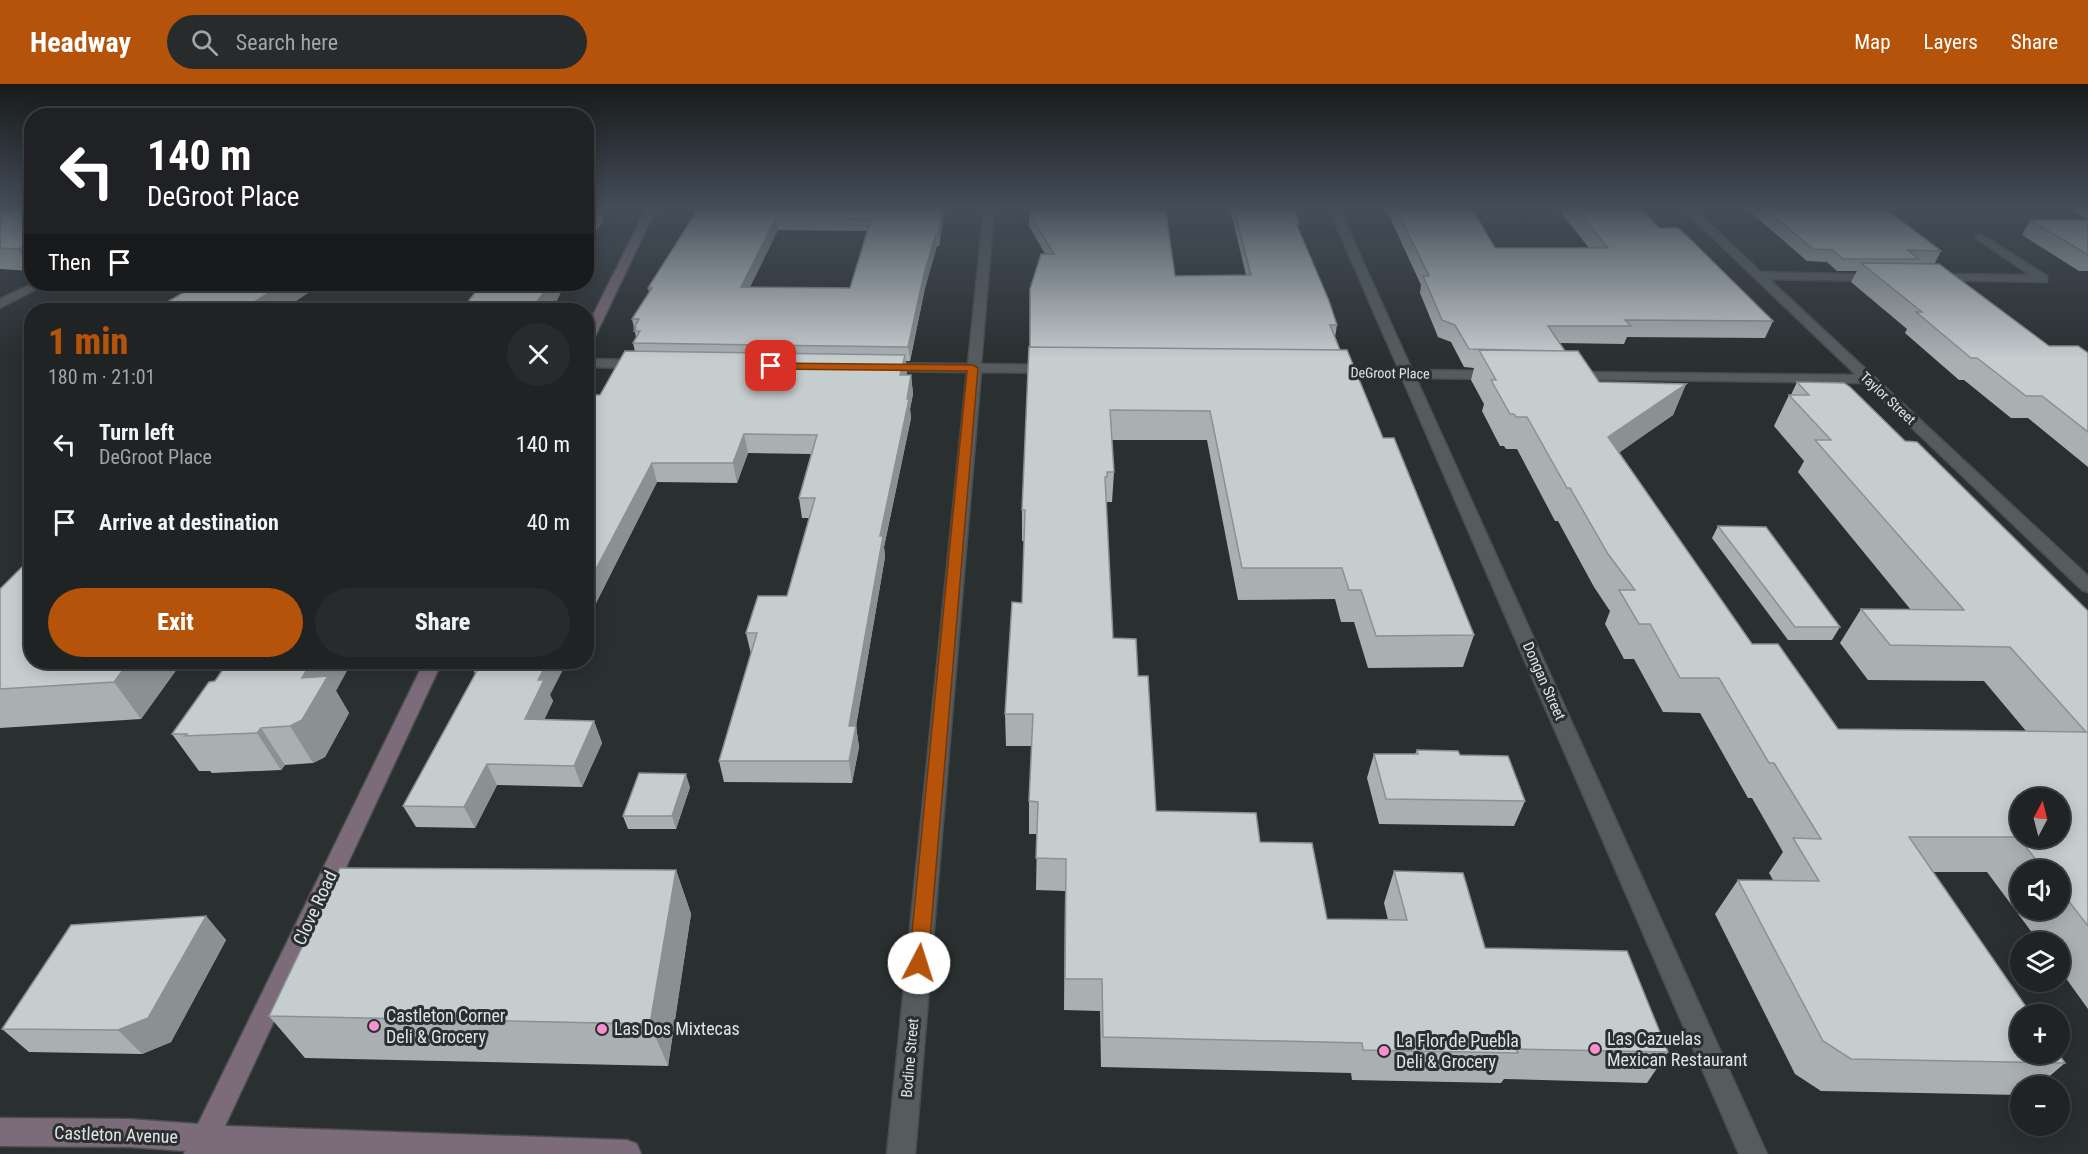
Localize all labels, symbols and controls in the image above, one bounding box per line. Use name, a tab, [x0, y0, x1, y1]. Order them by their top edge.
search box	[167, 15, 587, 69]
text: Headway	[30, 26, 131, 59]
icon: search	[188, 26, 221, 59]
text: Search here	[236, 30, 338, 55]
text: Map	[1854, 30, 1891, 54]
text: Layers	[1924, 30, 1978, 54]
text: Share	[2011, 30, 2058, 54]
text: 140 m	[147, 131, 252, 180]
icon: left	[48, 132, 126, 210]
text: DeGroot Place	[147, 181, 300, 213]
icon: arrive	[103, 246, 136, 279]
text: Then	[48, 250, 91, 275]
text: 1 min	[48, 321, 128, 363]
button: close	[507, 323, 570, 386]
pin	[745, 340, 796, 391]
icon: arrive	[754, 349, 787, 382]
street label: DeGroot Place	[1350, 364, 1430, 382]
text: 180 m · 21:01	[48, 365, 155, 389]
street label: Taylor Street	[1857, 368, 1919, 428]
text: Turn left	[99, 420, 174, 445]
icon: left	[48, 428, 81, 461]
text: 140 m	[516, 432, 570, 457]
text: DeGroot Place	[99, 445, 212, 469]
icon: arrive	[48, 506, 81, 539]
text: Arrive at destination	[99, 510, 279, 535]
text: 40 m	[527, 510, 570, 535]
button: Exit	[48, 588, 303, 657]
button: Share	[315, 588, 570, 657]
street label: Dongan Street	[1519, 639, 1569, 723]
north arrow	[2010, 788, 2070, 848]
map controls	[2010, 788, 2070, 1136]
button: sound	[2010, 860, 2070, 920]
street label: Clove Road	[288, 867, 341, 948]
position arrow	[887, 931, 951, 995]
button: layers	[2010, 932, 2070, 992]
button: +	[2010, 1004, 2070, 1064]
place label: Castleton Corner Deli & Grocery	[386, 1005, 506, 1047]
place label: Las Dos Mixtecas	[614, 1018, 740, 1039]
street label: Bodine Street	[898, 1018, 922, 1098]
marker: Castleton Corner Deli & Grocery	[367, 1019, 381, 1033]
marker: Las Dos Mixtecas	[595, 1022, 609, 1036]
place label: Las Cazuelas Mexican Restaurant	[1607, 1028, 1748, 1070]
place label: La Flor de Puebla Deli & Grocery	[1396, 1030, 1519, 1072]
marker: Las Cazuelas Mexican Restaurant	[1588, 1042, 1602, 1056]
marker: La Flor de Puebla Deli & Grocery	[1377, 1044, 1391, 1058]
button: −	[2010, 1076, 2070, 1136]
street label: Castleton Avenue	[54, 1122, 178, 1147]

